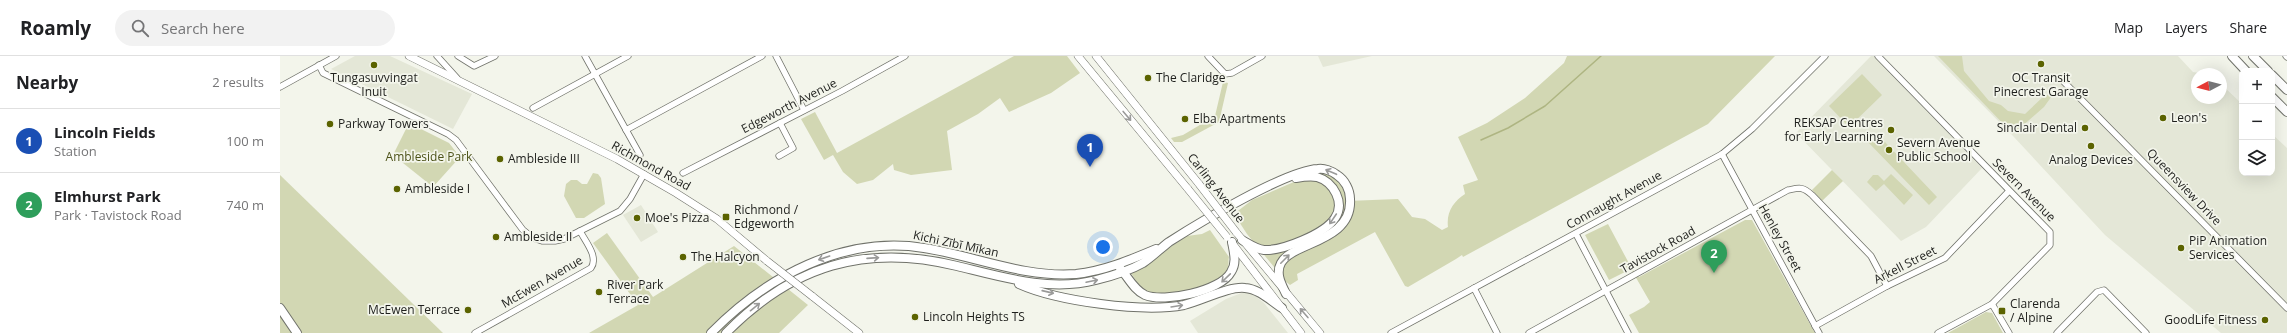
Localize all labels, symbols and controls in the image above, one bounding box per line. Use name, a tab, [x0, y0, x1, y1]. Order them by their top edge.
search box	[115, 10, 395, 46]
text: Roamly	[20, 15, 91, 41]
icon: search	[129, 17, 151, 39]
text: Search here	[161, 18, 245, 38]
text: Map	[2114, 18, 2143, 37]
text: Layers	[2165, 18, 2207, 37]
text: Share	[2229, 18, 2267, 37]
marker: OC Transit Pinecrest Garage	[2036, 59, 2046, 69]
marker: Tungasuvvingat Inuit	[369, 60, 379, 70]
north arrow	[2191, 68, 2227, 104]
map controls	[2239, 68, 2275, 176]
button: +	[2239, 68, 2275, 104]
place label: Tungasuvvingat Inuit	[330, 69, 418, 100]
place label: The Claridge	[1156, 69, 1226, 86]
place label: OC Transit Pinecrest Garage	[1993, 69, 2089, 100]
text: Nearby	[16, 71, 78, 94]
text: 2 results	[212, 73, 264, 91]
marker: The Claridge	[1143, 73, 1153, 83]
street label: Edgeworth Avenue	[738, 74, 840, 137]
button: −	[2239, 104, 2275, 140]
place label: Leon's	[2171, 109, 2207, 126]
one-way arrow	[1123, 110, 1132, 121]
place label: Elba Apartments	[1193, 110, 1286, 127]
marker: Leon's	[2158, 113, 2168, 123]
marker: Elba Apartments	[1180, 114, 1190, 124]
place label: REKSAP Centres for Early Learning	[1784, 114, 1883, 145]
place label: Parkway Towers	[338, 115, 429, 132]
marker: Parkway Towers	[325, 119, 335, 129]
place label: Sinclair Dental	[1997, 119, 2077, 136]
text: Lincoln Fields	[54, 122, 155, 142]
marker: Sinclair Dental	[2080, 123, 2090, 133]
marker: REKSAP Centres for Early Learning	[1886, 125, 1896, 135]
text: 1	[25, 132, 33, 150]
text: 100 m	[226, 132, 264, 150]
pin: 1	[1077, 134, 1103, 167]
place label: Severn Avenue Public School	[1897, 134, 1980, 165]
street label: Richmond Road	[608, 137, 694, 194]
button: layers	[2239, 140, 2275, 176]
marker: Analog Devices	[2086, 141, 2096, 151]
text: Station	[54, 142, 97, 160]
street label: Queensview Drive	[2143, 144, 2226, 229]
marker: Severn Avenue Public School	[1884, 145, 1894, 155]
park label: Ambleside Park	[386, 148, 473, 165]
street label: Carling Avenue	[1184, 149, 1249, 226]
place label: Ambleside III	[508, 150, 580, 167]
place label: Analog Devices	[2049, 151, 2133, 168]
marker: Ambleside III	[495, 154, 505, 164]
street label: Severn Avenue	[1989, 154, 2060, 225]
street label: Connaught Avenue	[1563, 166, 1665, 233]
one-way arrow	[1325, 168, 1337, 175]
place label: Ambleside I	[405, 180, 470, 197]
marker: Ambleside I	[392, 184, 402, 194]
text: Elmhurst Park	[54, 186, 161, 206]
text: 2	[25, 196, 33, 214]
text: 740 m	[226, 196, 264, 214]
place label: Richmond / Edgeworth	[734, 201, 799, 232]
street label: Henley Street	[1755, 201, 1806, 275]
text: Park · Tavistock Road	[54, 206, 182, 224]
place label: Moe's Pizza	[645, 209, 709, 226]
marker: Richmond / Edgeworth	[721, 212, 731, 222]
marker: Moe's Pizza	[632, 213, 642, 223]
one-way arrow	[1329, 213, 1338, 224]
street label: Tavistock Road	[1617, 222, 1698, 277]
street label: Kichi Zībī Mīkan	[912, 226, 1001, 261]
place label: Ambleside II	[504, 228, 572, 245]
marker: Ambleside II	[491, 232, 501, 242]
place label: PiP Animation Services	[2189, 232, 2267, 263]
your location	[1093, 237, 1113, 257]
pin: 2	[1701, 240, 1727, 273]
street label: Arkell Street	[1871, 241, 1939, 288]
marker: PiP Animation Services	[2176, 243, 2186, 253]
place label: The Halcyon	[691, 248, 760, 265]
street label: McEwen Avenue	[498, 251, 586, 312]
marker: The Halcyon	[678, 252, 688, 262]
one-way arrow	[866, 254, 879, 261]
one-way arrow	[1280, 254, 1290, 264]
one-way arrow	[818, 255, 831, 262]
one-way arrow	[1221, 273, 1231, 283]
place label: River Park Terrace	[607, 276, 664, 307]
one-way arrow	[1085, 276, 1098, 284]
marker: River Park Terrace	[594, 287, 604, 297]
one-way arrow	[1042, 289, 1055, 297]
place label: Clarenda / Alpine	[2010, 295, 2060, 326]
place label: McEwen Terrace	[368, 301, 460, 318]
one-way arrow	[750, 302, 761, 311]
one-way arrow	[1170, 302, 1183, 310]
marker: McEwen Terrace	[463, 305, 473, 315]
marker: Clarenda / Alpine	[1997, 306, 2007, 316]
place label: Lincoln Heights TS	[923, 308, 1025, 325]
one-way arrow	[1299, 308, 1308, 319]
place label: GoodLife Fitness	[2164, 311, 2257, 328]
marker: Lincoln Heights TS	[910, 312, 920, 322]
marker: GoodLife Fitness	[2260, 315, 2270, 325]

